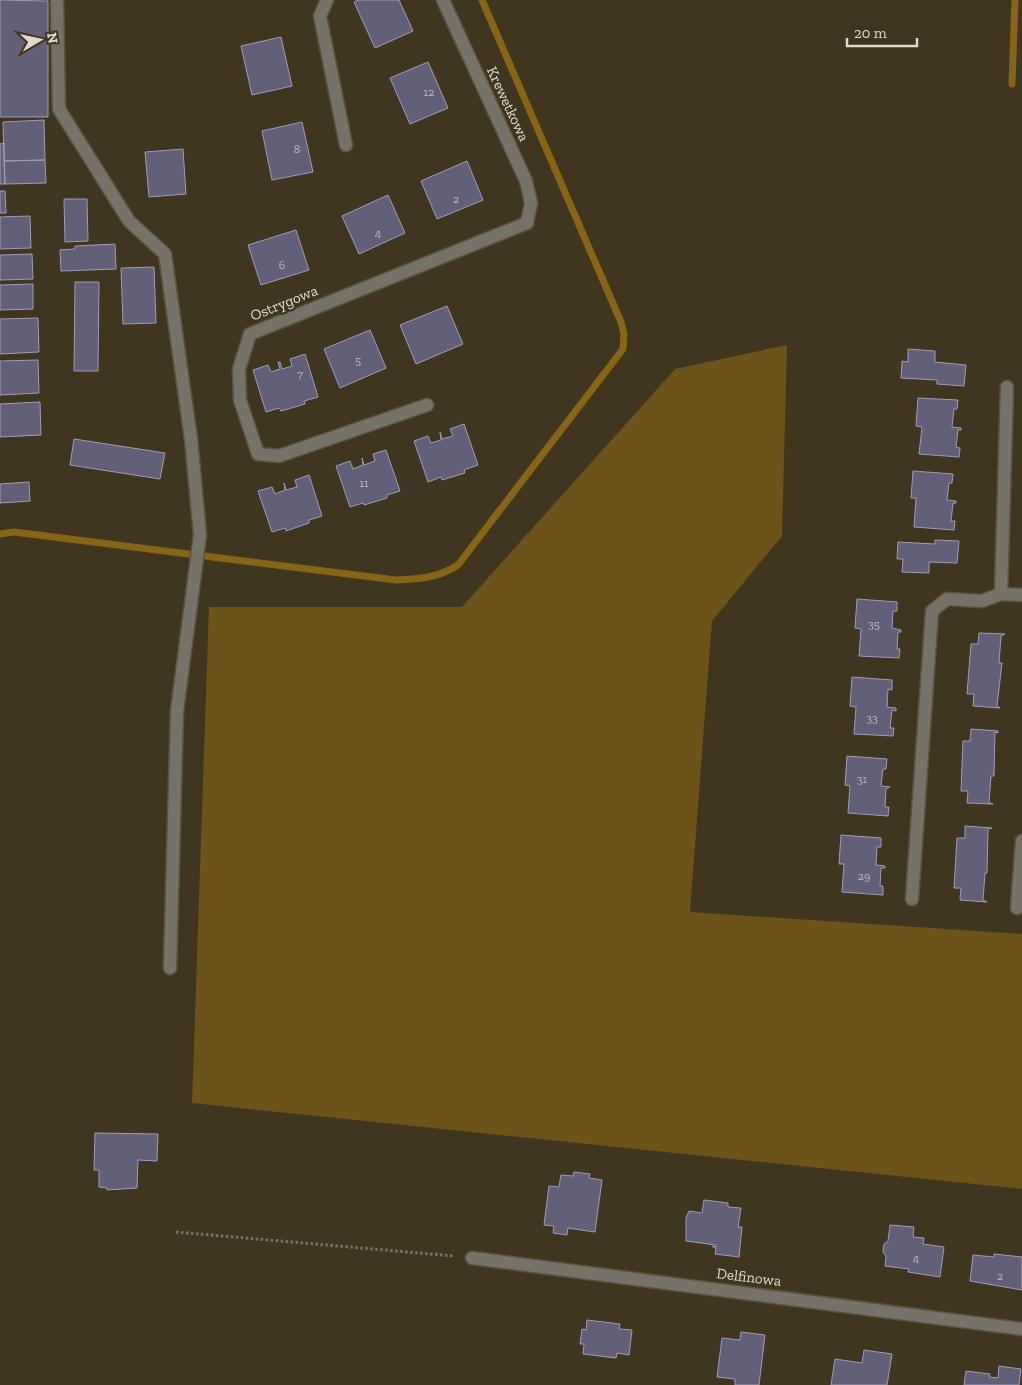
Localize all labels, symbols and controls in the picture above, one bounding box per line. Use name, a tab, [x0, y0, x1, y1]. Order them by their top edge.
north arrow	[15, 15, 65, 65]
scale bar	[847, 15, 917, 47]
text: 20 m	[854, 24, 887, 42]
text: N	[43, 31, 62, 45]
street label: Krewetkowa	[483, 64, 533, 144]
house number: 12	[424, 85, 434, 99]
house number: 8	[294, 142, 300, 156]
house number: 2	[453, 192, 459, 206]
house number: 4	[375, 226, 382, 240]
house number: 6	[279, 258, 285, 272]
street label: Ostrygowa	[248, 281, 320, 325]
house number: 5	[355, 353, 361, 367]
house number: 7	[297, 367, 303, 381]
house number: 11	[359, 476, 369, 490]
house number: 35	[868, 617, 880, 631]
house number: 33	[866, 711, 878, 725]
house number: 31	[857, 772, 868, 786]
house number: 29	[858, 869, 870, 883]
house number: 4	[913, 1251, 920, 1265]
street label: Delfinowa	[716, 1264, 782, 1290]
house number: 2	[997, 1269, 1003, 1283]

